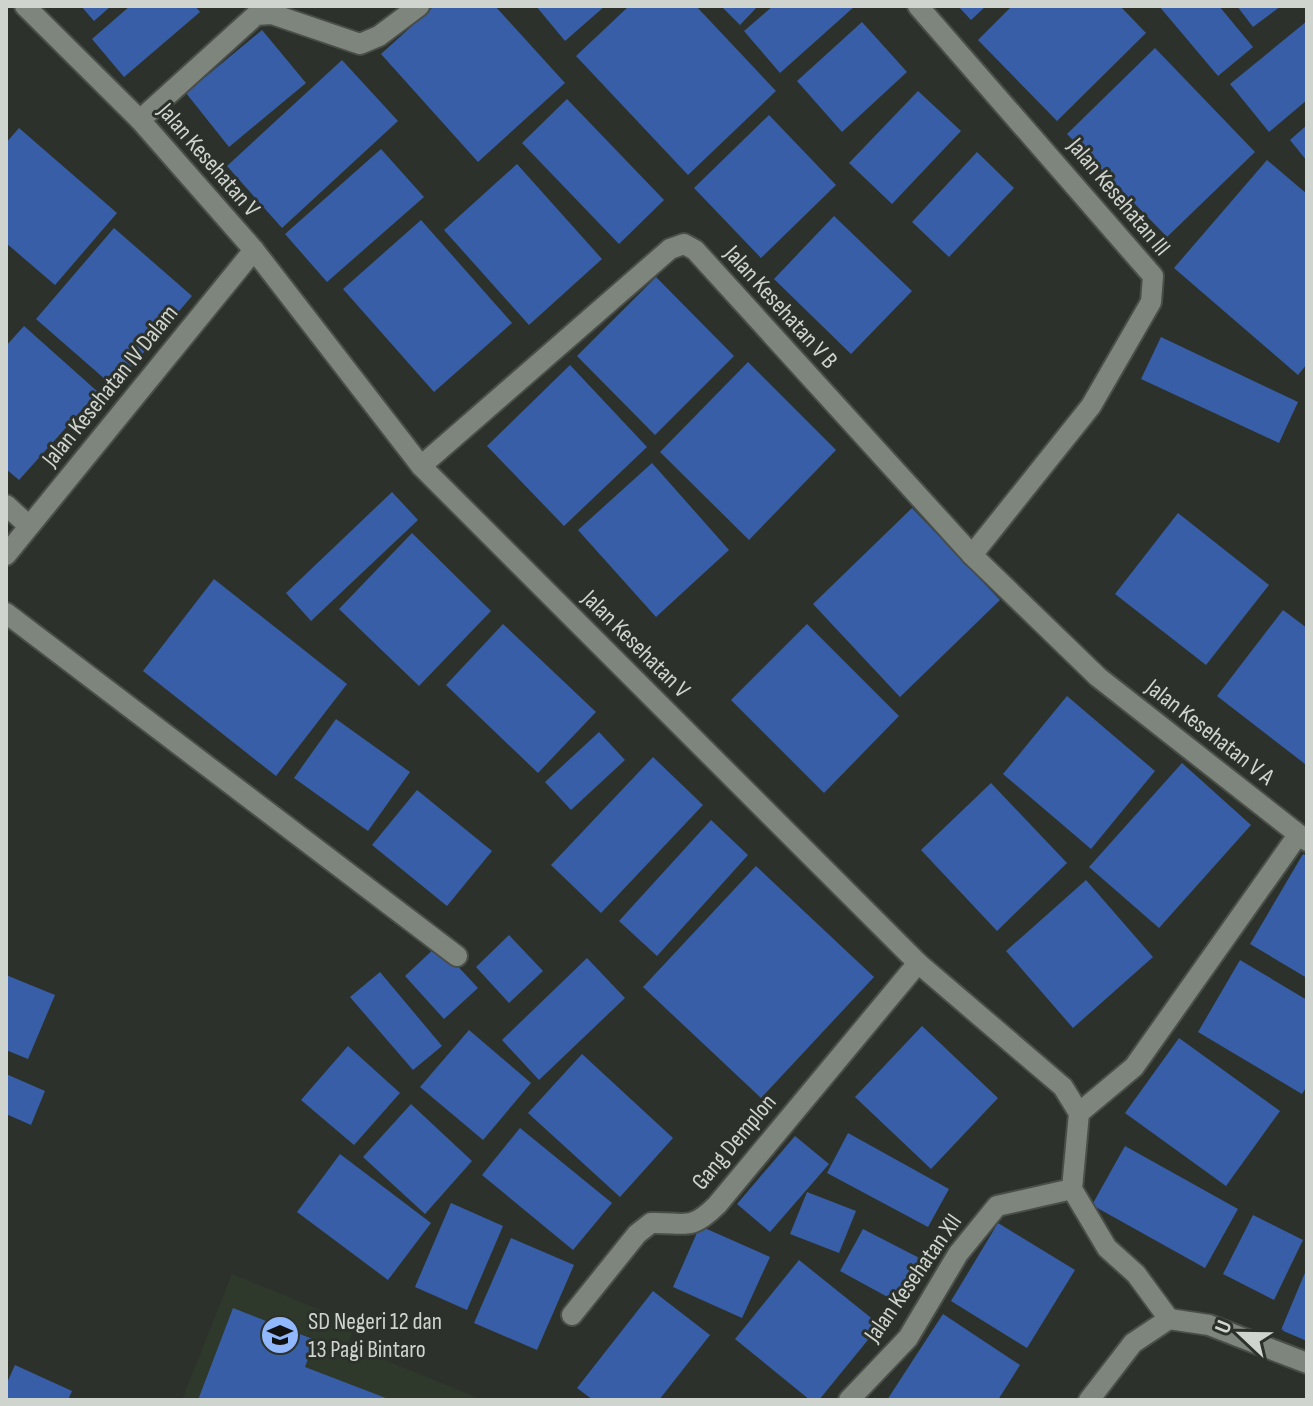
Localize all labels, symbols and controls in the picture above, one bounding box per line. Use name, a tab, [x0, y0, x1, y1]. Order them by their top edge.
street label: Jalan Kesehatan V	[151, 96, 266, 223]
street label: Jalan Kesehatan III	[1061, 131, 1177, 262]
street label: Jalan Kesehatan V B	[717, 239, 844, 375]
street label: Jalan Kesehatan IV Dalam	[35, 299, 184, 474]
street label: Jalan Kesehatan V	[575, 583, 696, 704]
street label: Jalan Kesehatan V A	[1139, 672, 1281, 792]
street label: Gang Demplon	[686, 1088, 782, 1196]
street label: Jalan Kesehatan XII	[857, 1208, 968, 1349]
north arrow	[1201, 1294, 1281, 1374]
place label: SD Negeri 12 dan 13 Pagi Bintaro	[308, 1307, 442, 1364]
school or university icon: SD Negeri 12 dan 13 Pagi Bintaro	[259, 1314, 301, 1356]
text: U	[1209, 1317, 1239, 1337]

